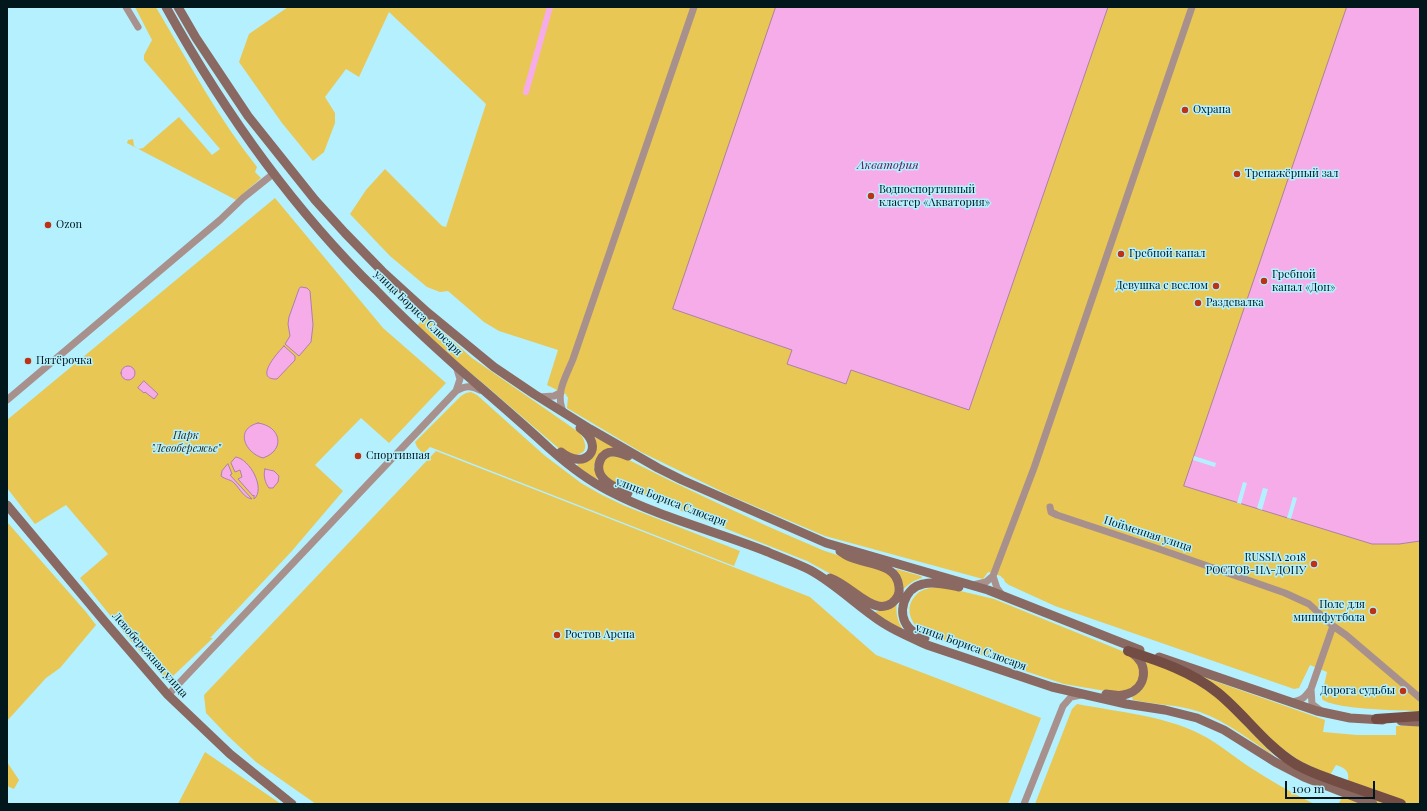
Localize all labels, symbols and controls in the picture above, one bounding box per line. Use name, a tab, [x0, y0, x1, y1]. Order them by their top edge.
place label: Охрана	[1193, 103, 1231, 117]
marker: Охрана	[1180, 105, 1190, 115]
water label: Акватория	[857, 158, 919, 172]
place label: Тренажёрный зал	[1245, 167, 1339, 181]
marker: Тренажёрный зал	[1232, 169, 1242, 179]
place label: Водноспортивный кластер «Акватория»	[879, 183, 990, 209]
marker: Водноспортивный кластер «Акватория»	[866, 191, 876, 201]
place label: Ozon	[56, 218, 82, 232]
marker: Ozon	[43, 220, 53, 230]
place label: Гребной канал	[1129, 247, 1205, 261]
marker: Гребной канал	[1116, 249, 1126, 259]
street label: улица Бориса Слюсаря	[371, 268, 465, 358]
place label: Гребной канал «Дон»	[1272, 268, 1335, 294]
marker: Гребной канал «Дон»	[1259, 276, 1269, 286]
place label: Девушка с веслом	[1116, 279, 1208, 293]
marker: Девушка с веслом	[1211, 281, 1221, 291]
place label: Раздевалка	[1206, 296, 1264, 310]
marker: Раздевалка	[1193, 298, 1203, 308]
place label: Пятёрочка	[36, 354, 92, 368]
marker: Пятёрочка	[23, 356, 33, 366]
park label: Парк "Левобережье"	[151, 429, 221, 455]
place label: Спортивная	[366, 449, 430, 463]
marker: Спортивная	[353, 451, 363, 461]
street label: улица Бориса Слюсаря	[614, 475, 728, 529]
street label: Пойменная улица	[1102, 514, 1194, 554]
place label: RUSSIA 2018 РОСТОВ-НА-ДОНУ	[1206, 551, 1306, 577]
marker: RUSSIA 2018 РОСТОВ-НА-ДОНУ	[1309, 559, 1319, 569]
place label: Поле для минифутбола	[1293, 598, 1365, 624]
marker: Поле для минифутбола	[1368, 606, 1378, 616]
street label: Левобережная улица	[109, 610, 191, 700]
street label: улица Бориса Слюсаря	[914, 621, 1028, 673]
place label: Ростов Арена	[565, 628, 635, 642]
marker: Ростов Арена	[552, 630, 562, 640]
place label: Дорога судьбы	[1320, 684, 1395, 698]
marker: Дорога судьбы	[1398, 686, 1408, 696]
scale bar	[1287, 773, 1377, 799]
text: 100 m	[1292, 780, 1324, 796]

